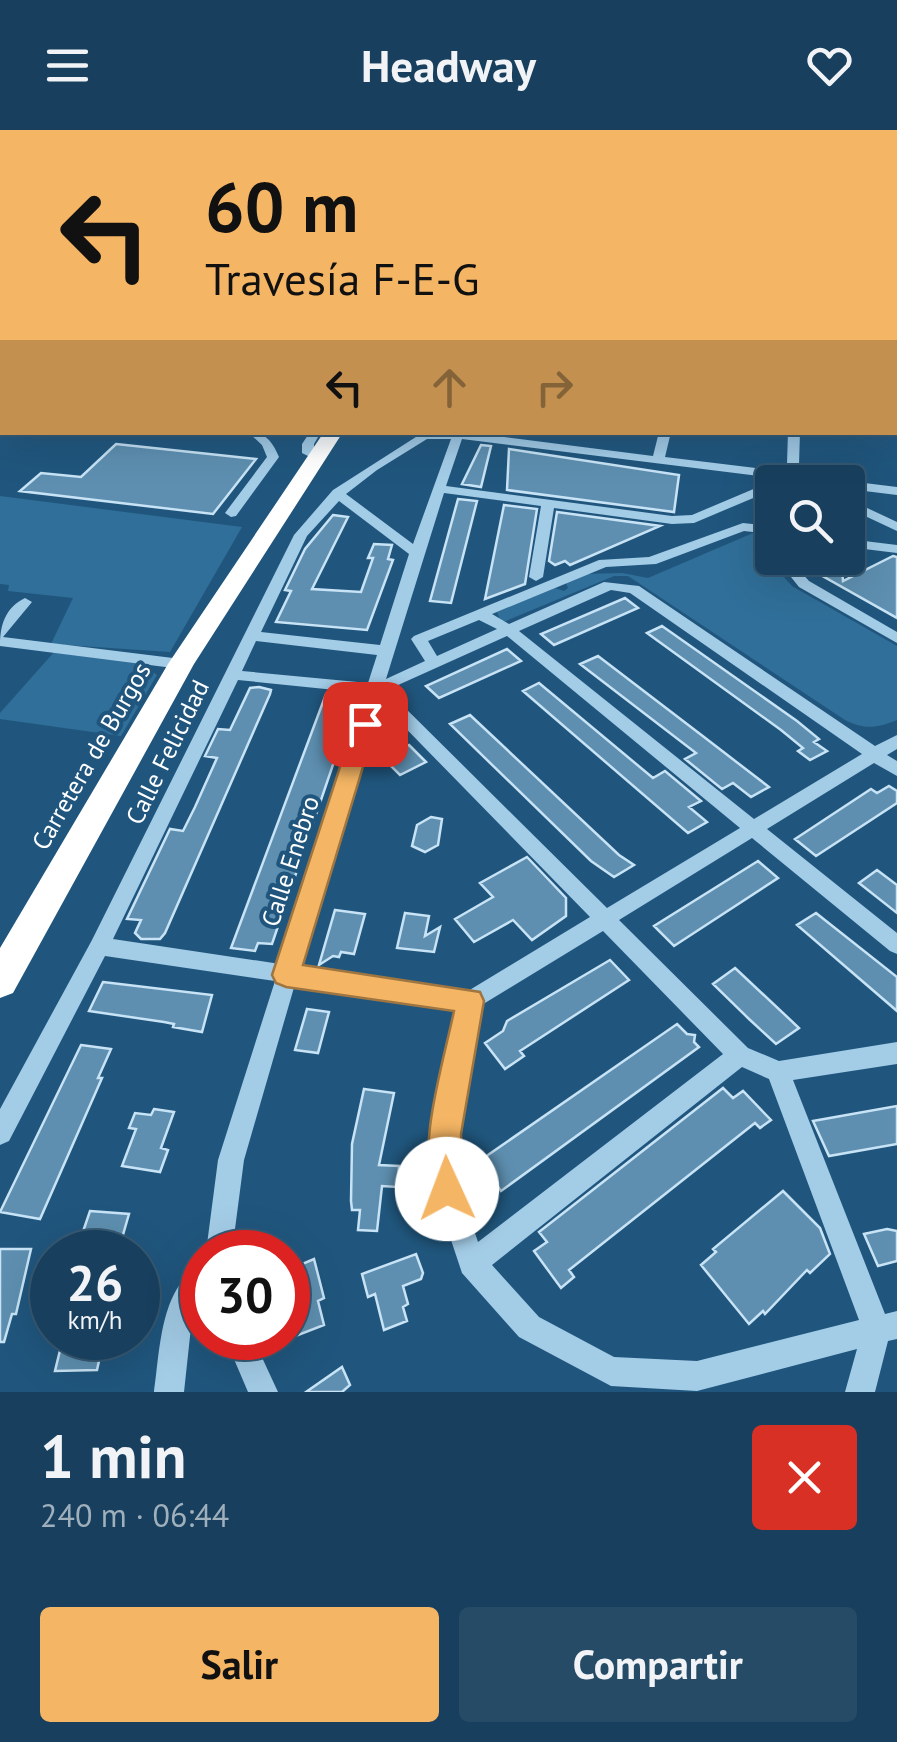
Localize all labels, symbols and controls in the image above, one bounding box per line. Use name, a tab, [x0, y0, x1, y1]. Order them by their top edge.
text: Headway	[361, 36, 536, 94]
icon: menu	[40, 38, 95, 93]
icon: heart	[802, 38, 857, 93]
text: 60 m	[205, 161, 358, 251]
icon: left	[40, 170, 170, 300]
text: Travesía F-E-G	[205, 249, 480, 307]
icon: left	[317, 360, 372, 415]
icon: ahead	[422, 360, 477, 415]
icon: right	[527, 360, 582, 415]
map controls	[755, 465, 865, 575]
button: search	[755, 465, 865, 575]
street label: Carretera de Burgos	[24, 657, 158, 855]
street label: Calle Felicidad	[118, 674, 216, 830]
pin	[323, 682, 408, 767]
icon: arrive	[338, 697, 393, 752]
street label: Calle Enebro	[254, 792, 326, 930]
position arrow	[395, 1137, 499, 1241]
speed limit sign: 30	[180, 1230, 310, 1360]
text: 26	[67, 1250, 123, 1315]
text: km/h	[68, 1304, 122, 1336]
text: 1 min	[40, 1417, 186, 1495]
button: close	[752, 1425, 857, 1530]
text: 240 m · 06:44	[40, 1494, 229, 1536]
button: Salir	[40, 1607, 439, 1722]
button: Compartir	[459, 1607, 857, 1722]

